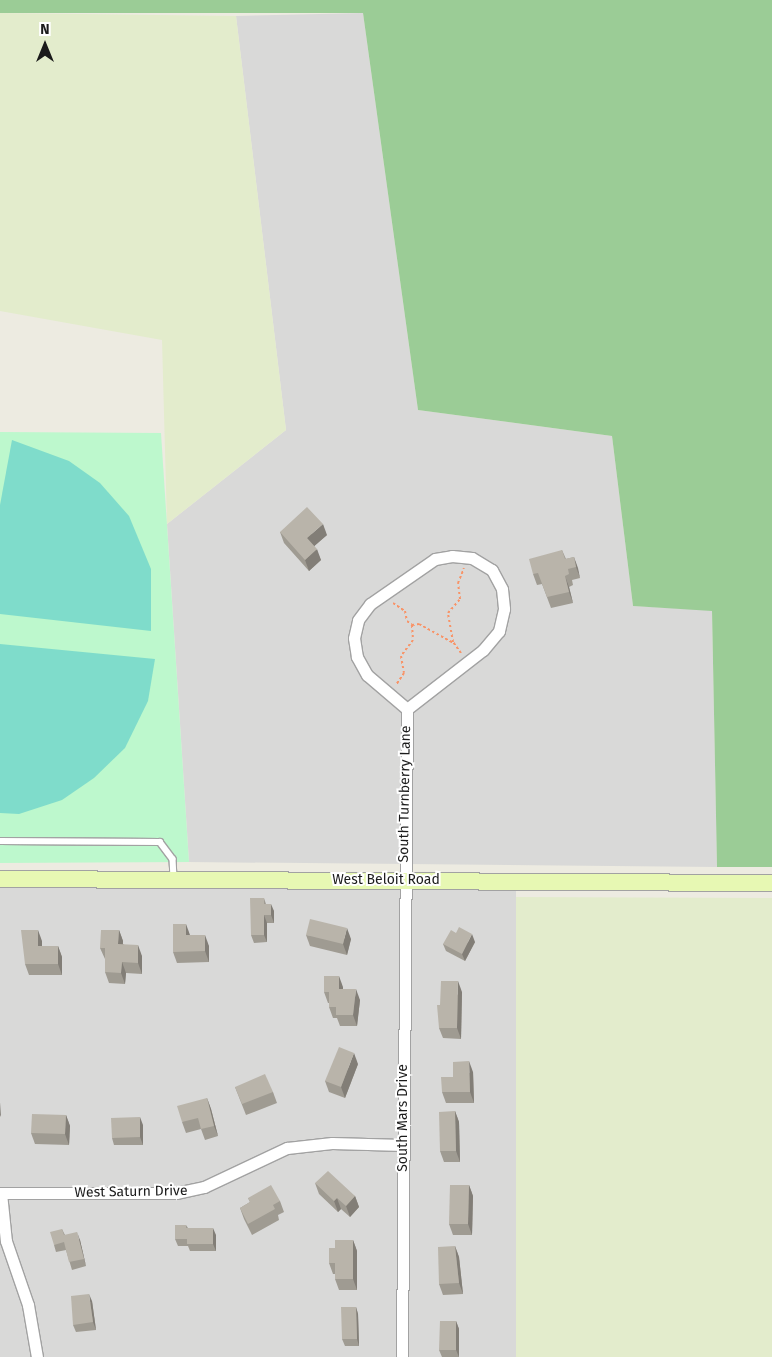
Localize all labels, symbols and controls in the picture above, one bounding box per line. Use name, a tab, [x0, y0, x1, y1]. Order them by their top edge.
north arrow	[20, 20, 70, 70]
text: N	[40, 21, 50, 38]
street label: South Turnberry Lane	[395, 725, 415, 863]
street label: West Beloit Road	[332, 872, 440, 888]
street label: South Mars Drive	[395, 1064, 411, 1172]
street label: West Saturn Drive	[74, 1183, 188, 1201]

